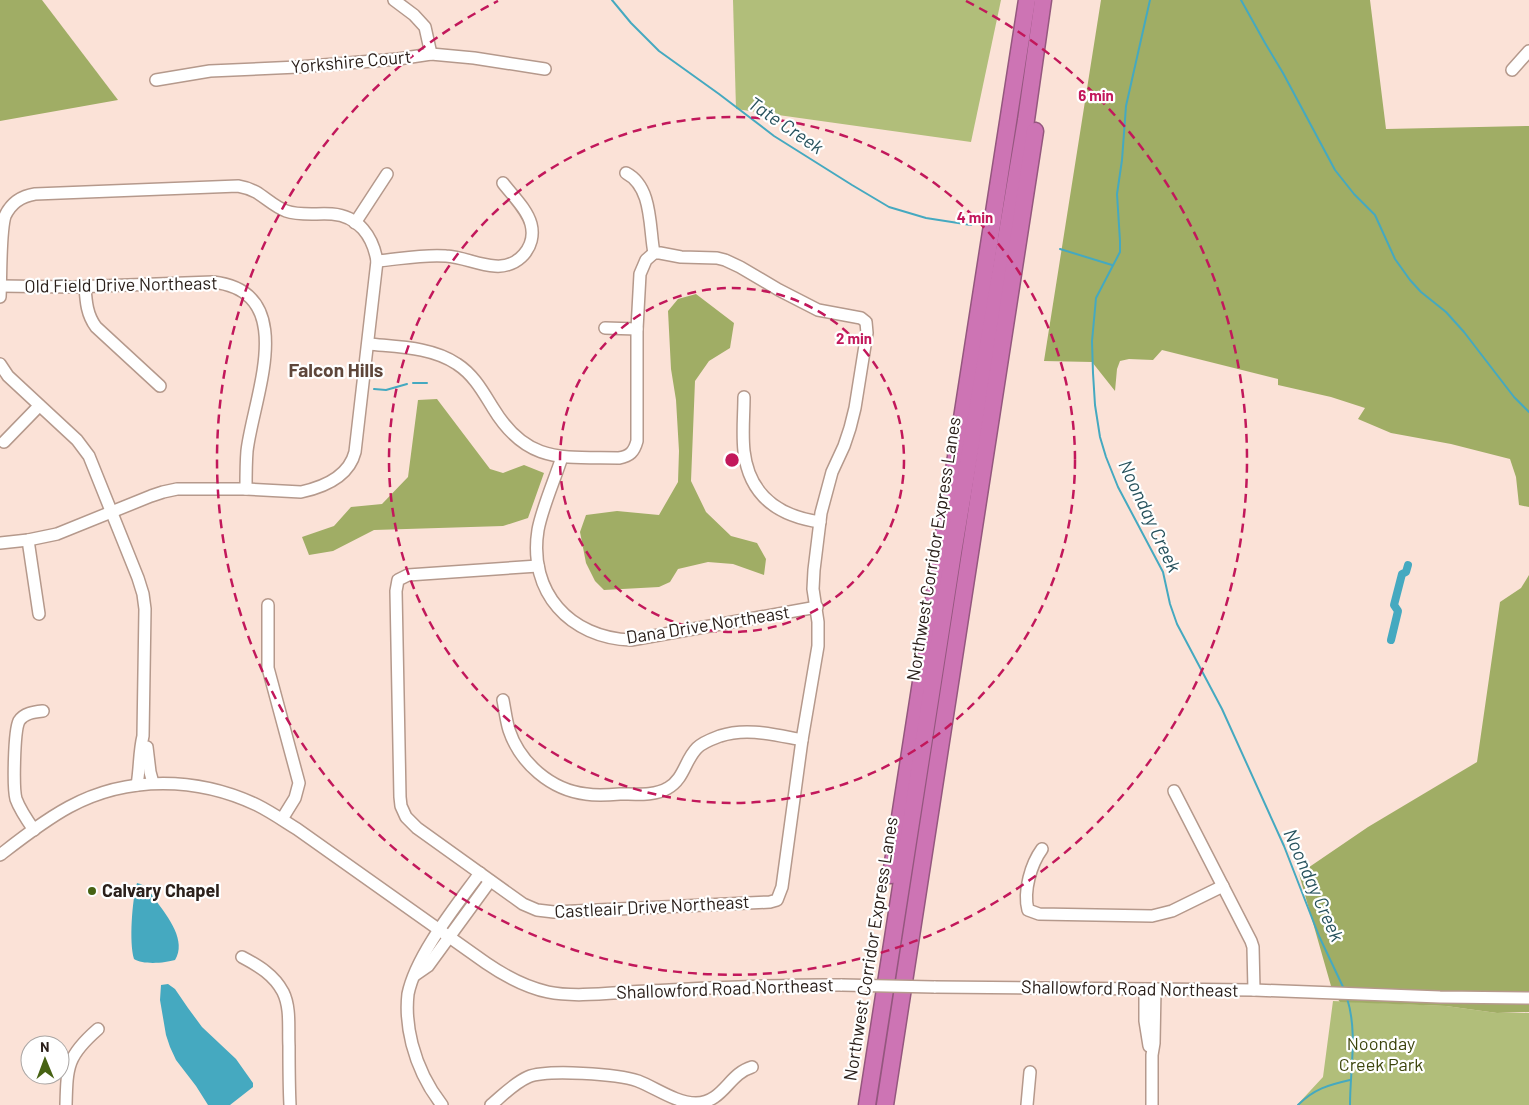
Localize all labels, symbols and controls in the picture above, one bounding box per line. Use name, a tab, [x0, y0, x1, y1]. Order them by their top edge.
street label: Yorkshire Court	[290, 45, 412, 77]
text: 6 min	[1078, 86, 1114, 104]
water label: Tate Creek	[744, 91, 829, 159]
text: 4 min	[957, 208, 993, 226]
street label: Old Field Drive Northeast	[24, 271, 218, 297]
text: 2 min	[836, 329, 872, 347]
district label: Falcon Hills	[289, 358, 383, 381]
street label: Northwest Corridor Express Lanes	[901, 415, 965, 682]
centre of rings	[723, 451, 741, 469]
water label: Noonday Creek	[1114, 456, 1187, 576]
street label: Dana Drive Northeast	[625, 600, 791, 648]
street label: Northwest Corridor Express Lanes	[838, 815, 902, 1082]
water label: Noonday Creek	[1279, 825, 1350, 946]
place label: Calvary Chapel	[102, 879, 220, 901]
marker: Calvary Chapel	[86, 885, 98, 897]
street label: Castleair Drive Northeast	[554, 890, 750, 922]
street label: Shallowford Road Northeast	[616, 973, 834, 1003]
street label: Shallowford Road Northeast	[1021, 975, 1239, 1001]
park label: Noonday Creek Park	[1339, 1032, 1423, 1075]
north arrow	[20, 1035, 70, 1085]
text: N	[40, 1038, 50, 1055]

